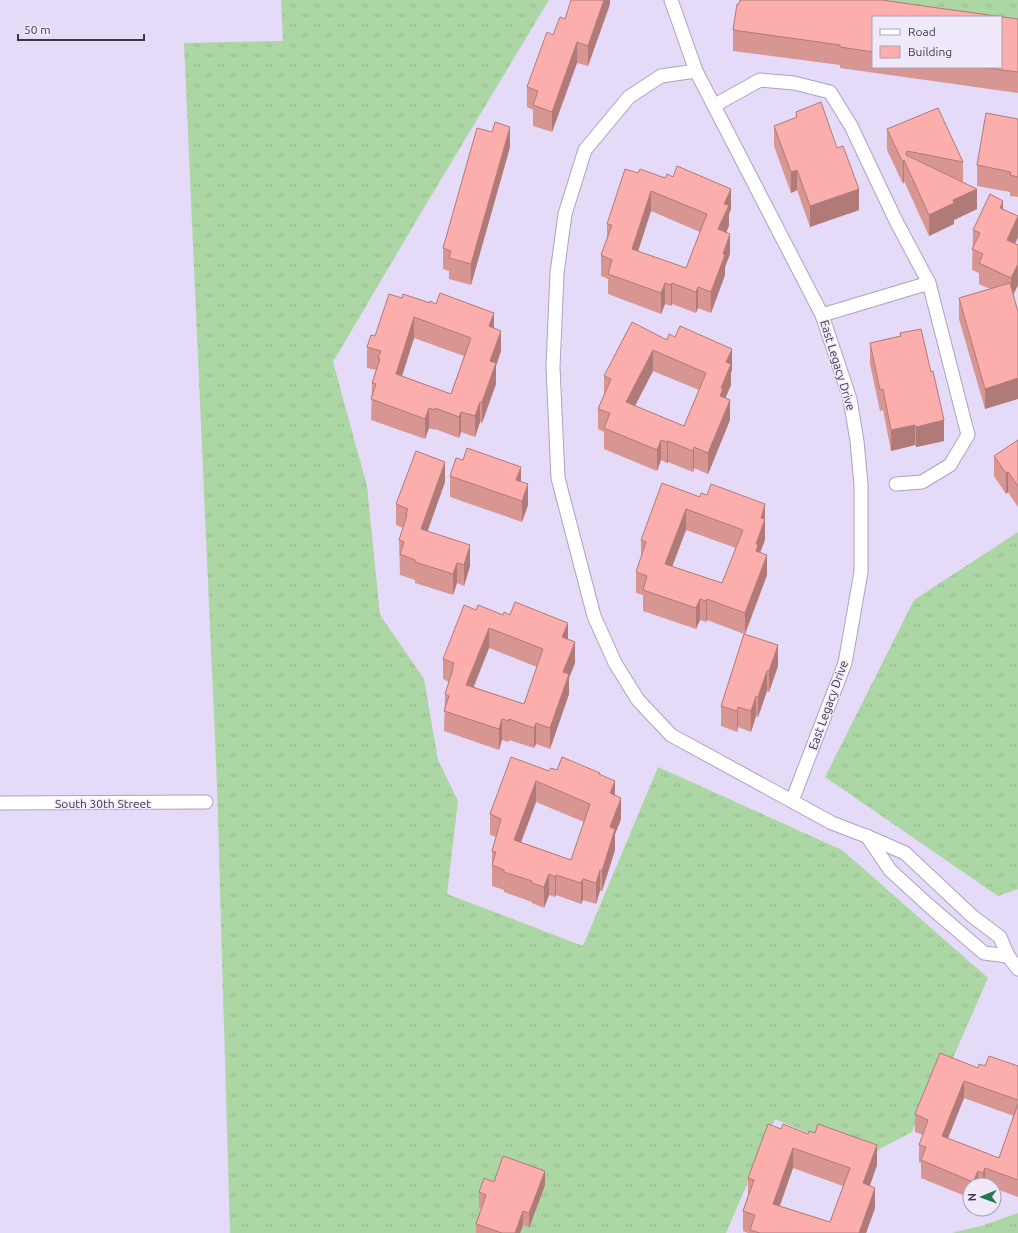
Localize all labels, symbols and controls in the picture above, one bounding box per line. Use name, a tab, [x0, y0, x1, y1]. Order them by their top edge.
scale bar	[18, 16, 144, 42]
legend	[872, 16, 1002, 68]
text: 50 m	[24, 23, 51, 36]
text: Road	[908, 25, 936, 38]
text: Building	[908, 45, 952, 58]
street label: East Legacy Drive	[818, 318, 858, 412]
street label: East Legacy Drive	[806, 659, 850, 751]
street label: South 30th Street	[55, 797, 151, 810]
north arrow	[962, 1177, 1002, 1217]
text: N	[966, 1193, 978, 1201]

